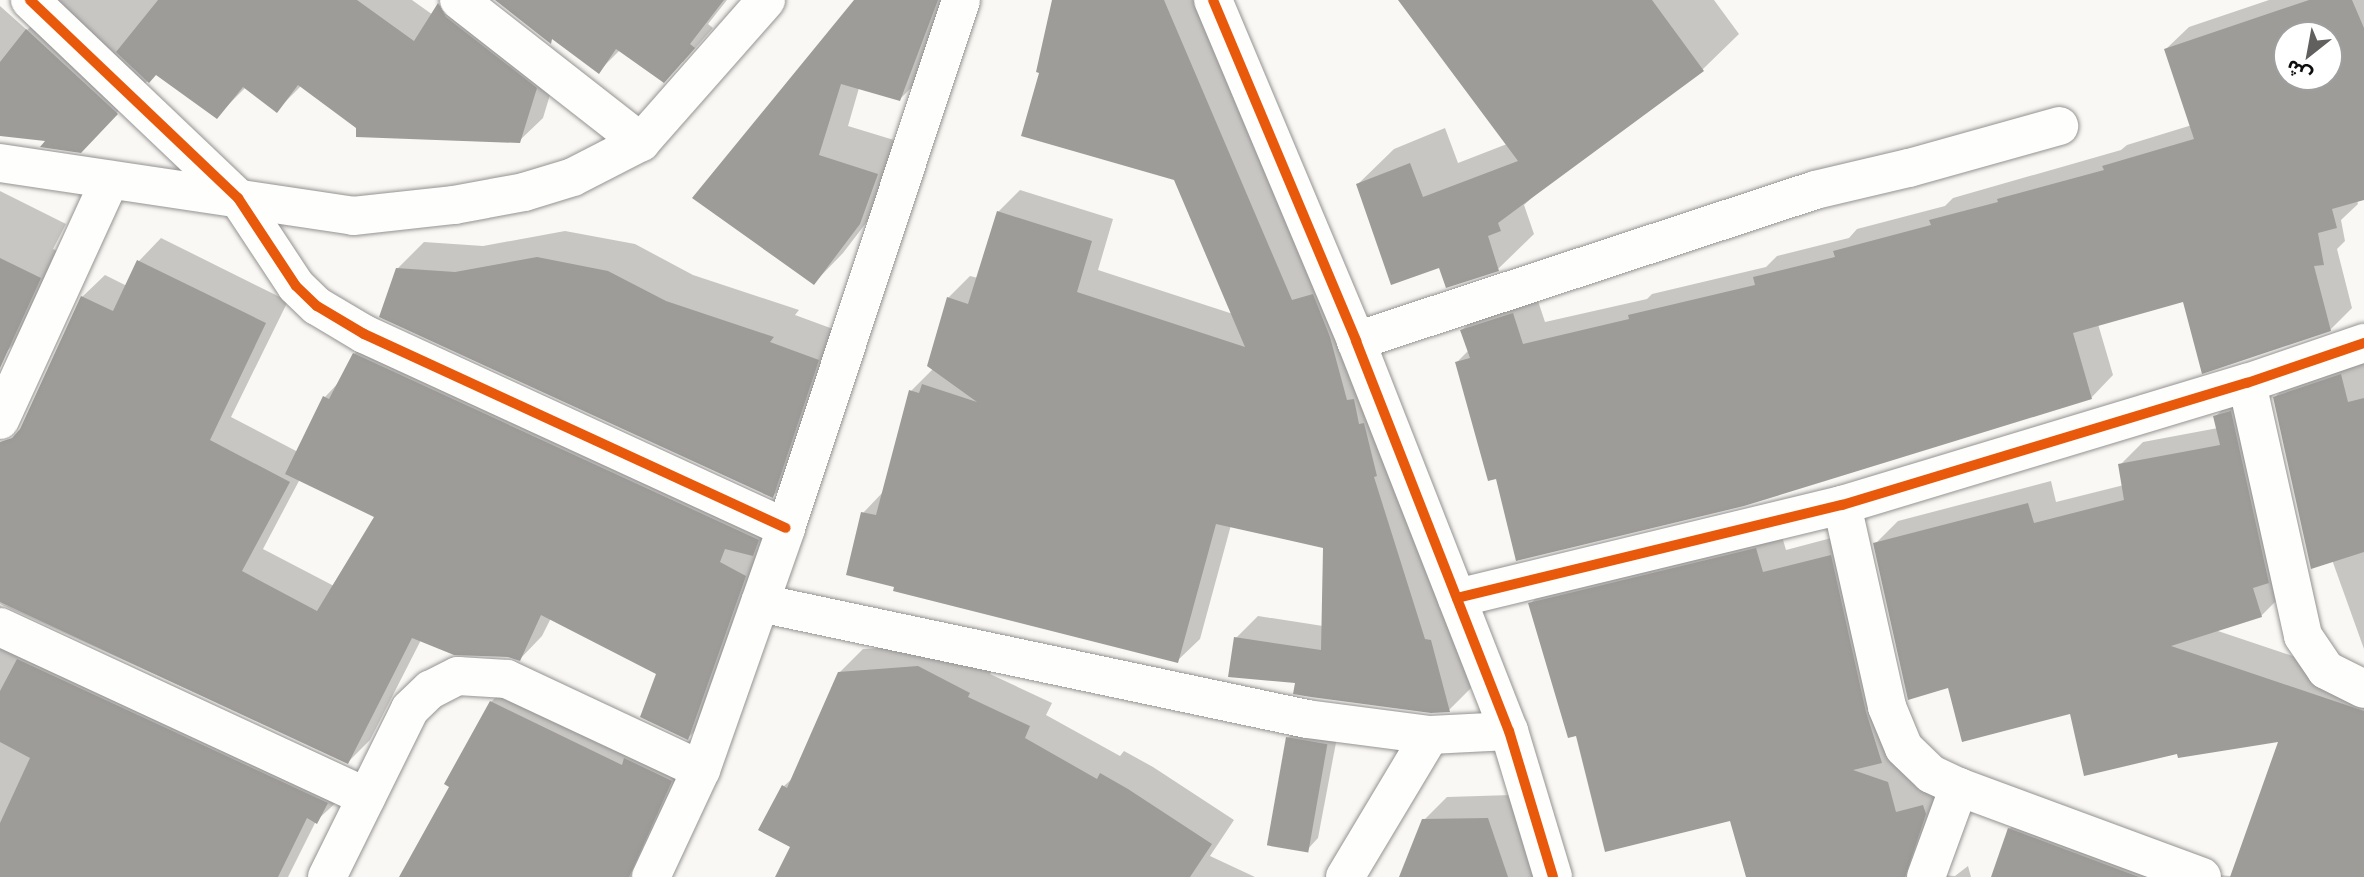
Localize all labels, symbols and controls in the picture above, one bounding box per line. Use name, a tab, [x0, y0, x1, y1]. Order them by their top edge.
north arrow	[2273, 21, 2343, 91]
text: ش	[2280, 54, 2316, 90]

